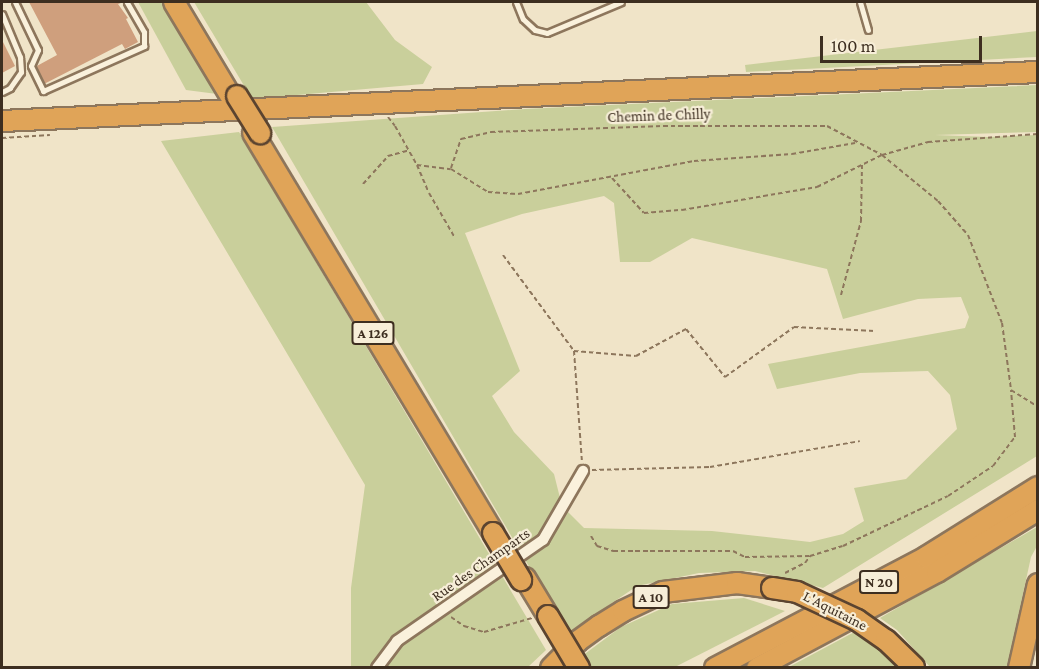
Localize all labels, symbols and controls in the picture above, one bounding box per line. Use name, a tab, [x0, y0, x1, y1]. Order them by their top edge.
scale bar	[823, 24, 985, 62]
text: 100 m	[831, 36, 875, 56]
street label: Chemin de Chilly	[607, 105, 711, 127]
road number: A 126	[350, 322, 395, 344]
street label: Rue des Champarts	[429, 525, 533, 605]
road number: N 20	[858, 571, 900, 593]
road number: A 10	[632, 586, 670, 608]
street label: L'Aquitaine	[800, 587, 870, 635]

